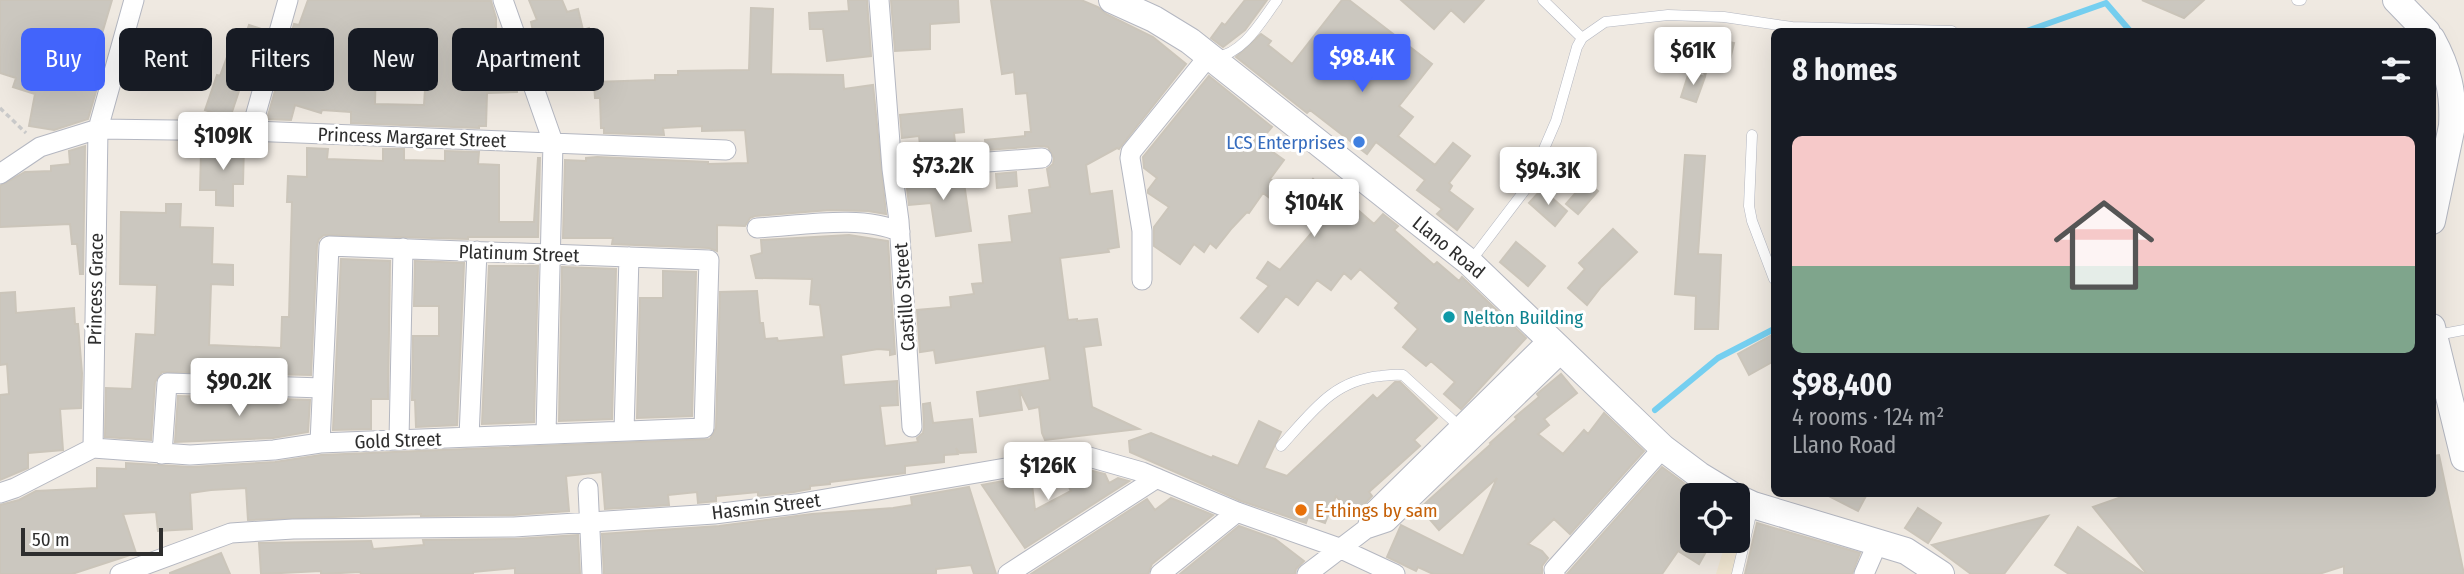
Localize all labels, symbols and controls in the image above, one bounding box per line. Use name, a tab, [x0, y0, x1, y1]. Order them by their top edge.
chip: Buy	[21, 28, 105, 91]
chip: Rent	[119, 28, 212, 91]
chip: Filters	[226, 28, 334, 91]
chip: New	[348, 28, 438, 91]
chip: Apartment	[452, 28, 604, 91]
pin: $61K	[1652, 28, 1734, 87]
pin: $98.4K	[1305, 34, 1419, 94]
text: $61K	[1670, 36, 1716, 64]
text: $98.4K	[1329, 43, 1395, 71]
icon: filters	[2377, 51, 2415, 89]
text: 8 homes	[1792, 52, 1897, 88]
pin: $109K	[174, 113, 272, 172]
text: $109K	[194, 121, 252, 149]
street label: Princess Margaret Street	[317, 123, 507, 152]
place label: LCS Enterprises	[1226, 131, 1345, 154]
marker: LCS Enterprises	[1351, 134, 1367, 150]
pin: $73.2K	[886, 142, 1000, 202]
pin: $94.3K	[1491, 148, 1605, 207]
text: $73.2K	[912, 151, 974, 179]
text: $94.3K	[1516, 156, 1580, 184]
pin: $104K	[1265, 180, 1363, 239]
icon: home	[2041, 182, 2167, 308]
text: $104K	[1285, 188, 1343, 216]
street label: Llano Road	[1408, 211, 1489, 283]
street label: Princess Grace	[83, 233, 108, 345]
street label: Platinum Street	[458, 240, 580, 267]
street label: Castillo Street	[889, 241, 920, 352]
place label: Nelton Building	[1463, 306, 1583, 329]
marker: Nelton Building	[1441, 309, 1457, 325]
pin: $90.2K	[182, 358, 296, 418]
text: $90.2K	[207, 367, 271, 395]
text: $98,400	[1792, 367, 1892, 403]
text: 4 rooms · 124 m²	[1792, 403, 1944, 431]
street label: Gold Street	[354, 427, 443, 454]
text: Llano Road	[1792, 431, 1896, 459]
pin: $126K	[999, 442, 1097, 502]
text: $126K	[1020, 451, 1076, 479]
map controls	[1680, 483, 1750, 553]
button: locate	[1680, 483, 1750, 553]
street label: Hasmin Street	[710, 488, 823, 525]
place label: E-things by sam	[1315, 499, 1438, 522]
marker: E-things by sam	[1293, 502, 1309, 518]
scale bar	[21, 525, 163, 557]
text: 50 m	[32, 528, 70, 551]

